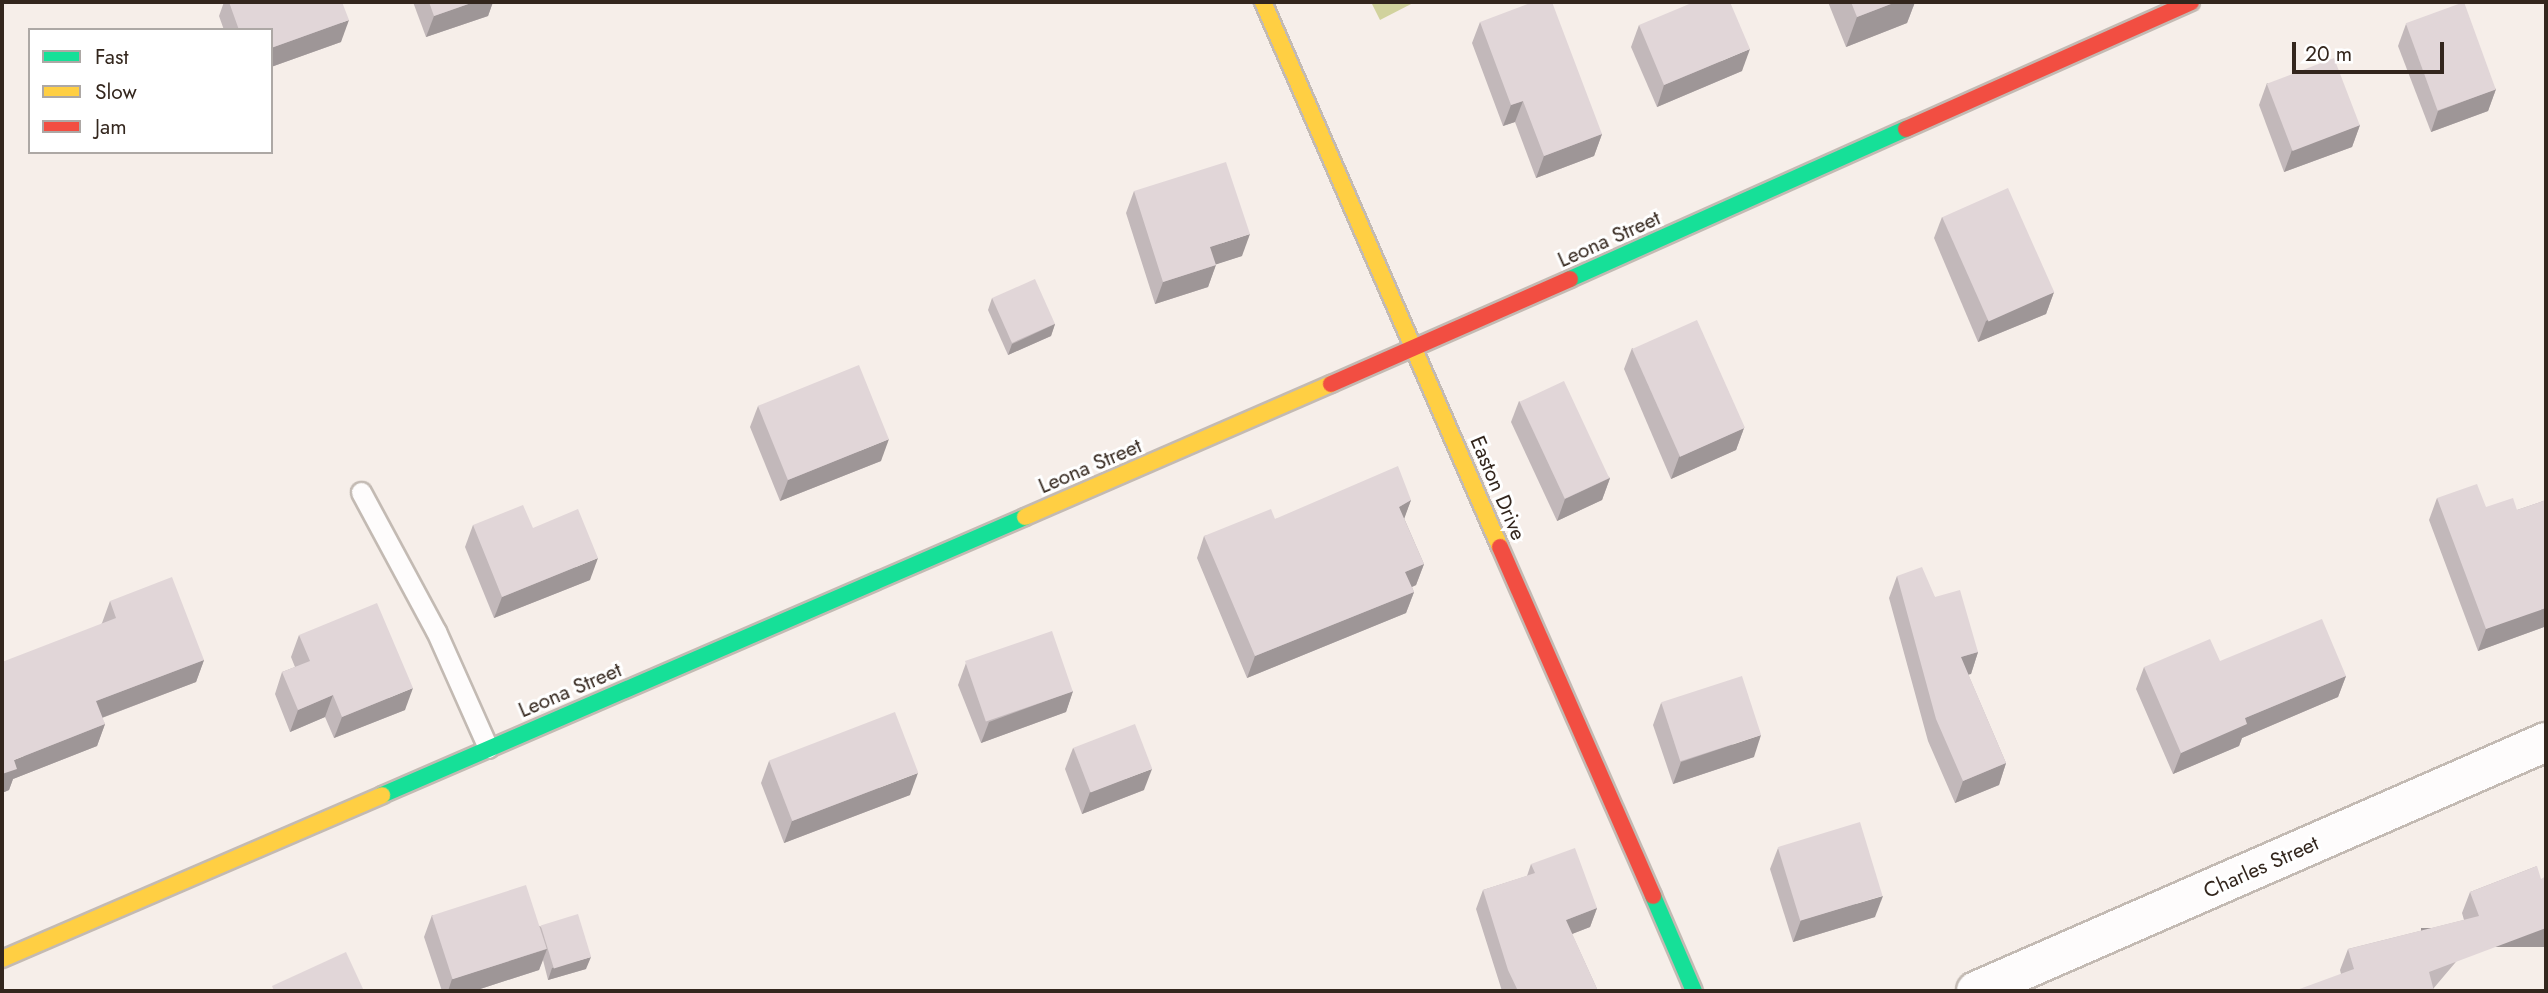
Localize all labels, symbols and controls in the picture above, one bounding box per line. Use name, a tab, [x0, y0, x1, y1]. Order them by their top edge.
legend	[28, 28, 273, 154]
scale bar	[2296, 28, 2448, 72]
text: 20 m	[2305, 39, 2352, 69]
text: Fast	[95, 42, 128, 72]
text: Slow	[95, 77, 137, 107]
text: Jam	[95, 112, 127, 142]
street label: Leona Street	[1554, 205, 1664, 273]
street label: Easton Drive	[1465, 432, 1531, 544]
street label: Leona Street	[1035, 433, 1145, 499]
street label: Leona Street	[515, 657, 625, 723]
street label: Charles Street	[2200, 830, 2322, 904]

